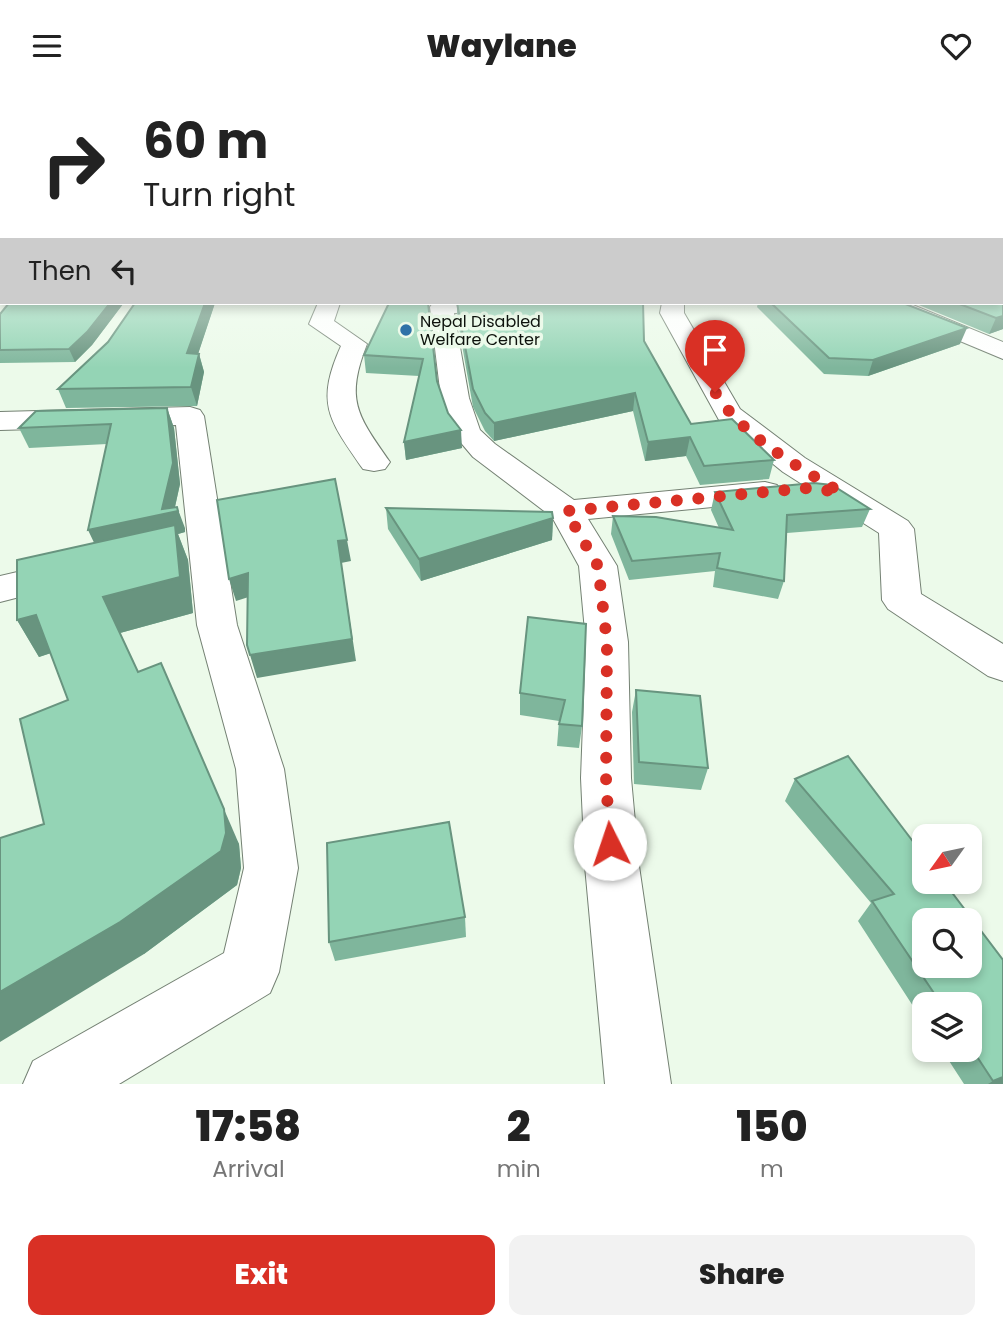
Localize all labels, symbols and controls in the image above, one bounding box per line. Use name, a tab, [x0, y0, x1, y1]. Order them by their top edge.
text: Waylane	[426, 23, 577, 68]
icon: menu	[28, 27, 66, 65]
icon: heart	[937, 27, 975, 65]
text: 60 m	[143, 107, 268, 175]
icon: right	[28, 119, 119, 210]
text: Turn right	[143, 172, 295, 217]
icon: left	[105, 252, 143, 290]
text: Then	[28, 253, 91, 289]
place label: Nepal Disabled Welfare Center	[420, 310, 541, 351]
pin	[685, 320, 745, 392]
marker: Nepal Disabled Welfare Center	[398, 322, 414, 338]
icon: arrive	[696, 331, 734, 369]
position arrow	[573, 807, 647, 881]
north arrow	[912, 824, 982, 894]
map controls	[912, 824, 982, 1062]
button: search	[912, 908, 982, 978]
button: layers	[912, 992, 982, 1062]
text: 17:58	[195, 1097, 301, 1156]
text: 2	[507, 1097, 531, 1156]
text: 150	[736, 1097, 808, 1156]
text: Arrival	[212, 1153, 285, 1185]
text: min	[497, 1153, 541, 1185]
text: m	[760, 1153, 784, 1185]
button: Exit	[28, 1235, 495, 1315]
button: Share	[509, 1235, 975, 1315]

